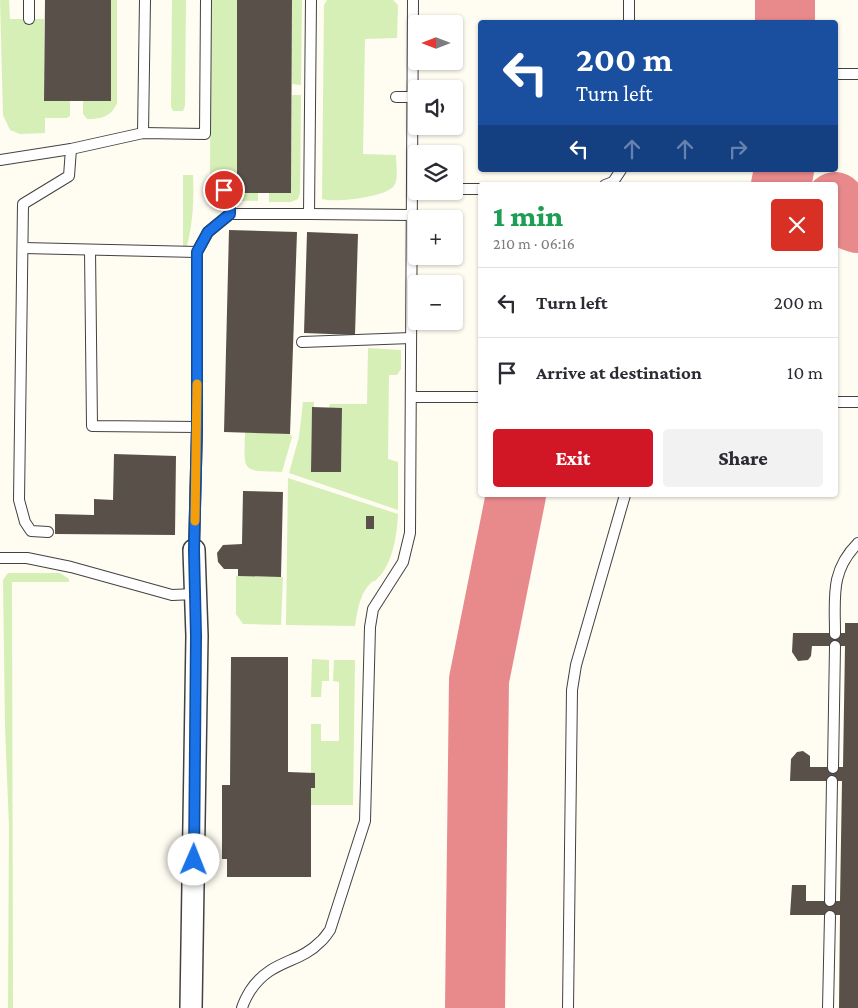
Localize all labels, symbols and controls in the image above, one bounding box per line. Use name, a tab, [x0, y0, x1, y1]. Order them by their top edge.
north arrow	[408, 15, 462, 70]
map controls	[408, 15, 463, 330]
icon: left	[493, 40, 558, 105]
text: 200 m	[576, 40, 673, 79]
button: sound	[408, 80, 463, 135]
text: Turn left	[576, 81, 653, 106]
icon: left	[565, 135, 593, 163]
icon: ahead	[618, 135, 646, 163]
icon: ahead	[671, 135, 699, 163]
icon: right	[724, 135, 752, 163]
button: layers	[408, 145, 463, 200]
pin	[203, 169, 245, 211]
icon: arrive	[210, 176, 238, 204]
text: 1 min	[493, 199, 563, 232]
button: close	[771, 199, 823, 251]
button: +	[408, 210, 463, 265]
text: 210 m · 06:16	[493, 235, 575, 252]
button: −	[408, 275, 463, 330]
icon: left	[493, 289, 521, 317]
text: Turn left	[536, 292, 608, 313]
text: 200 m	[774, 292, 823, 313]
icon: arrive	[493, 359, 521, 387]
text: Arrive at destination	[536, 362, 702, 383]
text: 10 m	[787, 362, 823, 383]
button: Exit	[493, 429, 653, 487]
button: Share	[663, 429, 823, 487]
position arrow	[167, 833, 219, 885]

